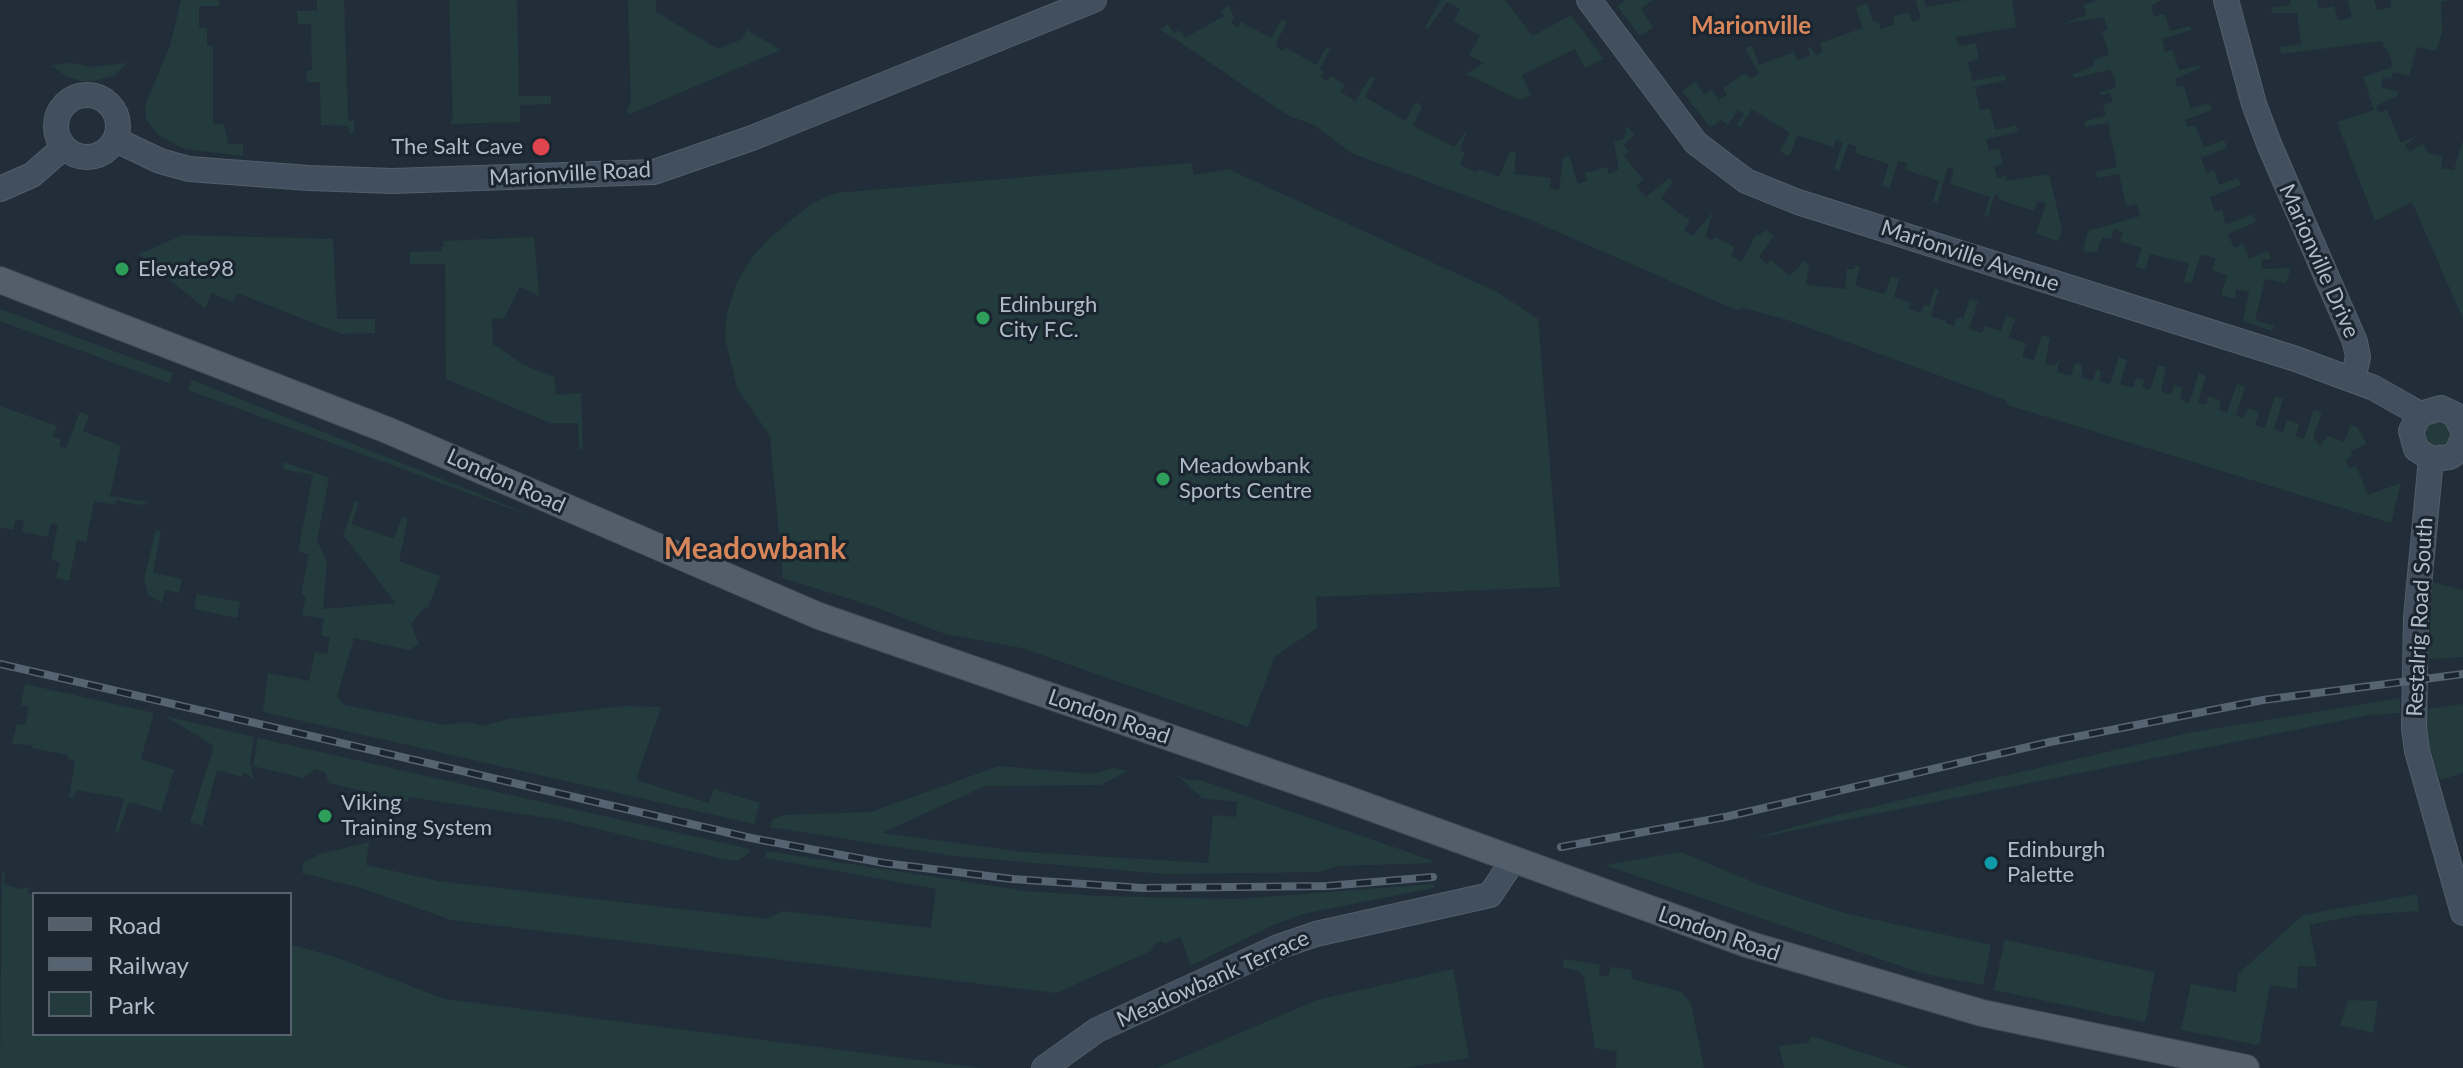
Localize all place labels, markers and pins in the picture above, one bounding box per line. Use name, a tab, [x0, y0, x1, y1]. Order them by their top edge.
place label: The Salt Cave	[391, 134, 523, 160]
marker: The Salt Cave	[530, 136, 552, 158]
place label: Elevate98	[138, 256, 234, 282]
marker: Elevate98	[113, 260, 131, 278]
place label: Edinburgh City F.C.	[999, 292, 1097, 344]
marker: Edinburgh City F.C.	[974, 309, 992, 327]
place label: Meadowbank Sports Centre	[1179, 453, 1312, 504]
marker: Meadowbank Sports Centre	[1154, 470, 1172, 488]
place label: Viking Training System	[341, 790, 492, 842]
marker: Viking Training System	[316, 807, 334, 825]
place label: Edinburgh Palette	[2007, 837, 2105, 888]
marker: Edinburgh Palette	[1982, 854, 2000, 872]

